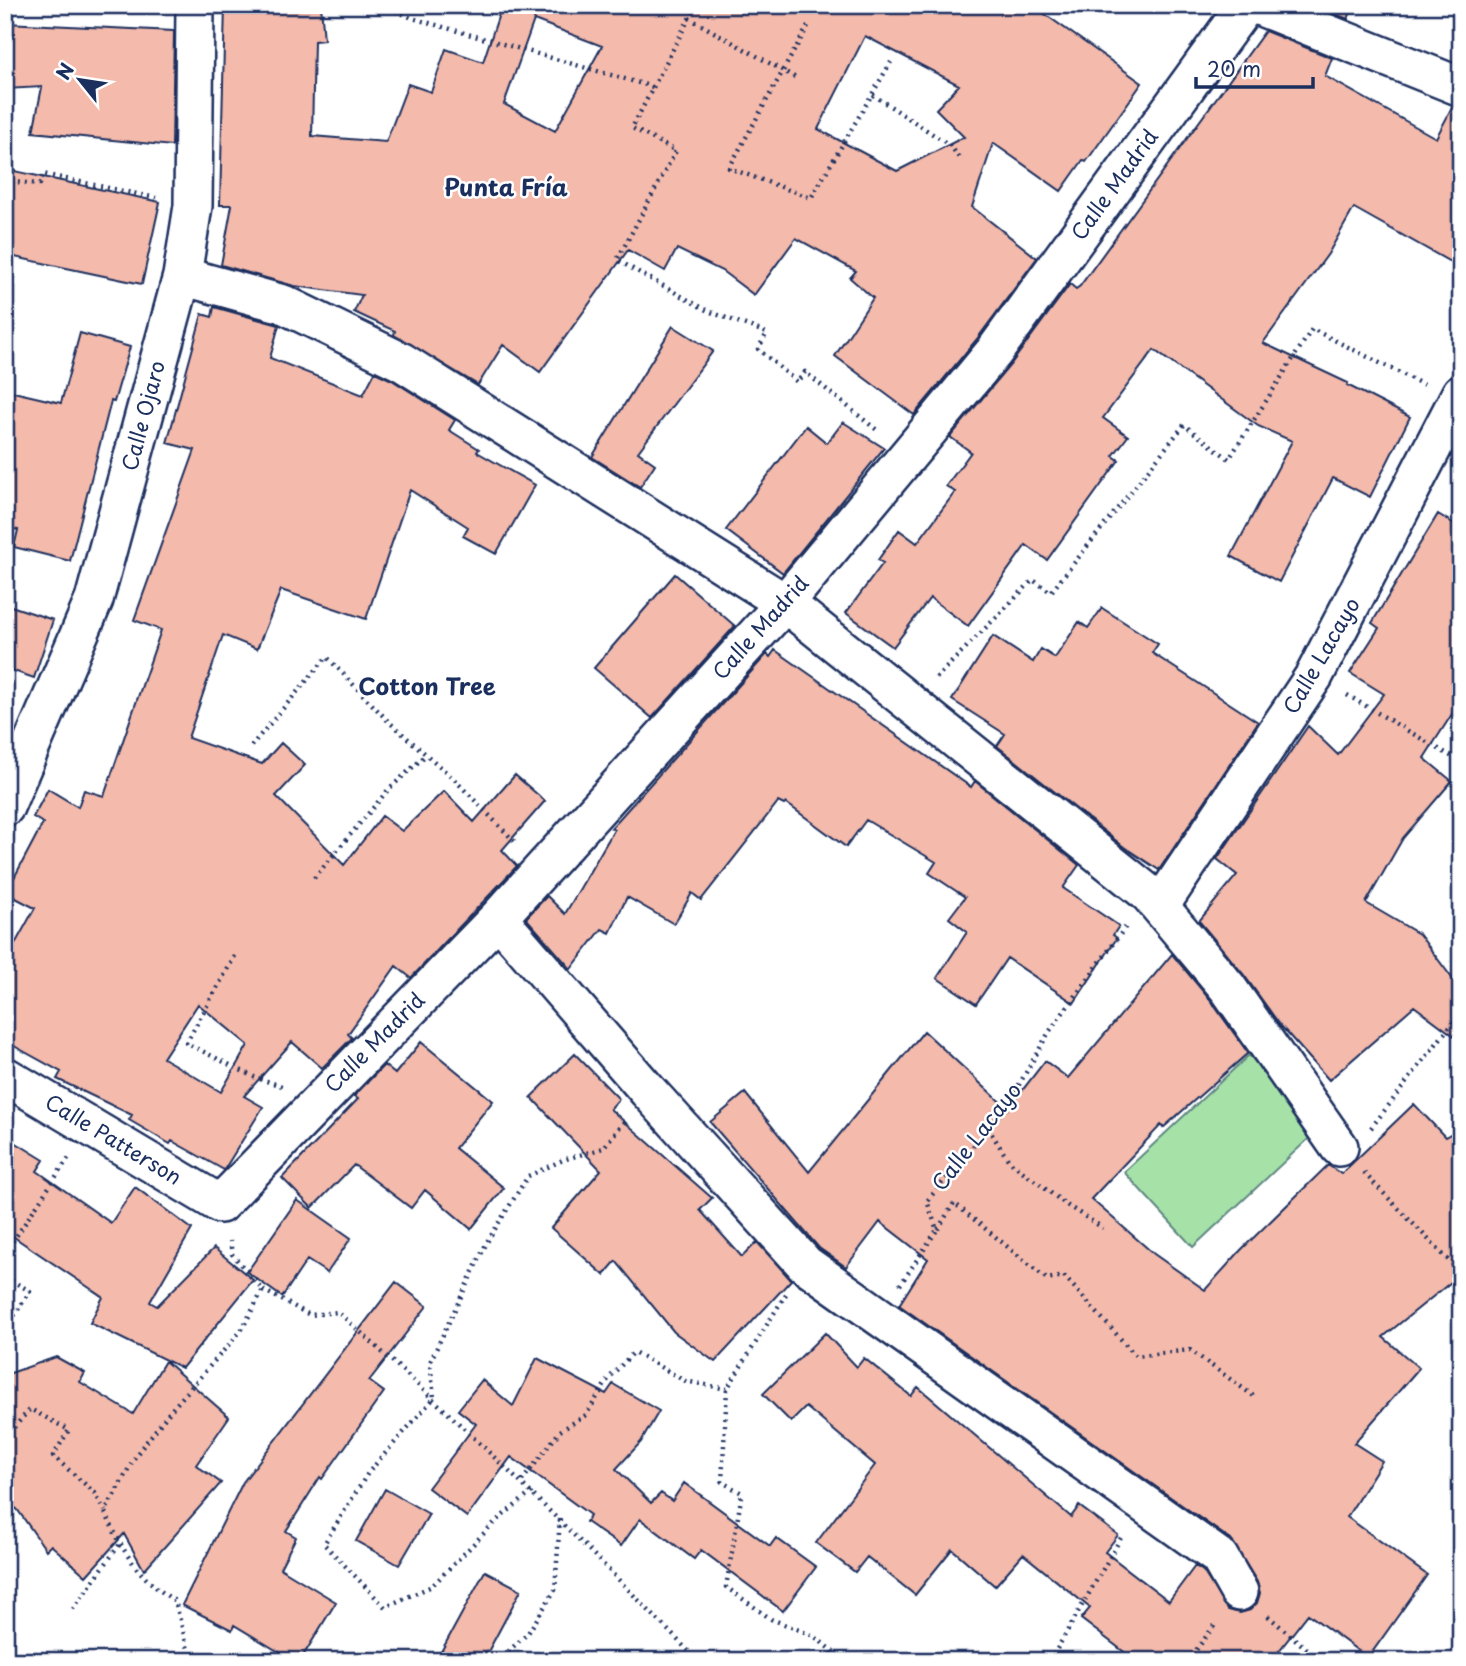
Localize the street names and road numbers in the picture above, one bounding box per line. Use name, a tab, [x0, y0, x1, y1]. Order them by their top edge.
street label: Calle Madrid	[1062, 121, 1165, 246]
street label: Calle Ojaro	[112, 357, 172, 474]
street label: Calle Madrid	[704, 567, 815, 686]
street label: Calle Lacayo	[1274, 591, 1367, 719]
street label: Calle Madrid	[316, 984, 431, 1099]
street label: Calle Lacayo	[923, 1075, 1028, 1197]
street label: Calle Patterson	[40, 1085, 188, 1192]

